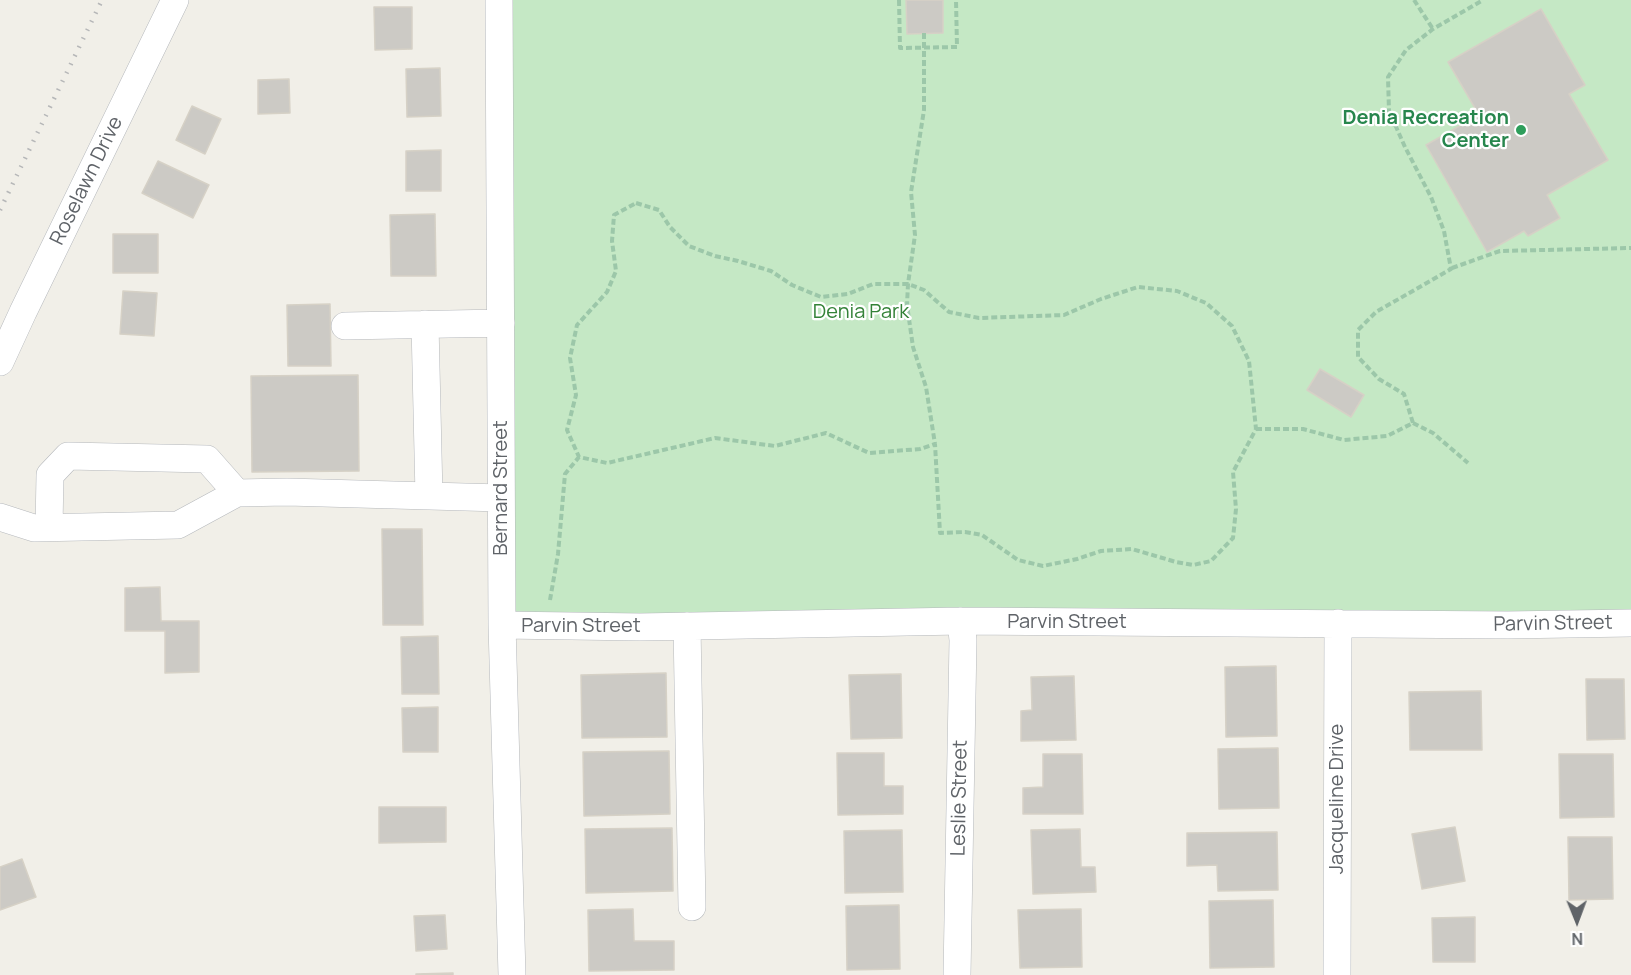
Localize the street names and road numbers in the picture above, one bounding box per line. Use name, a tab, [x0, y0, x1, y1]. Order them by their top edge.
street label: Roselawn Drive	[46, 113, 128, 249]
street label: Bernard Street	[489, 420, 513, 556]
street label: Parvin Street	[1007, 610, 1127, 634]
street label: Parvin Street	[1493, 611, 1613, 637]
street label: Parvin Street	[521, 614, 641, 638]
street label: Jacqueline Drive	[1325, 724, 1349, 874]
street label: Leslie Street	[947, 740, 973, 856]

